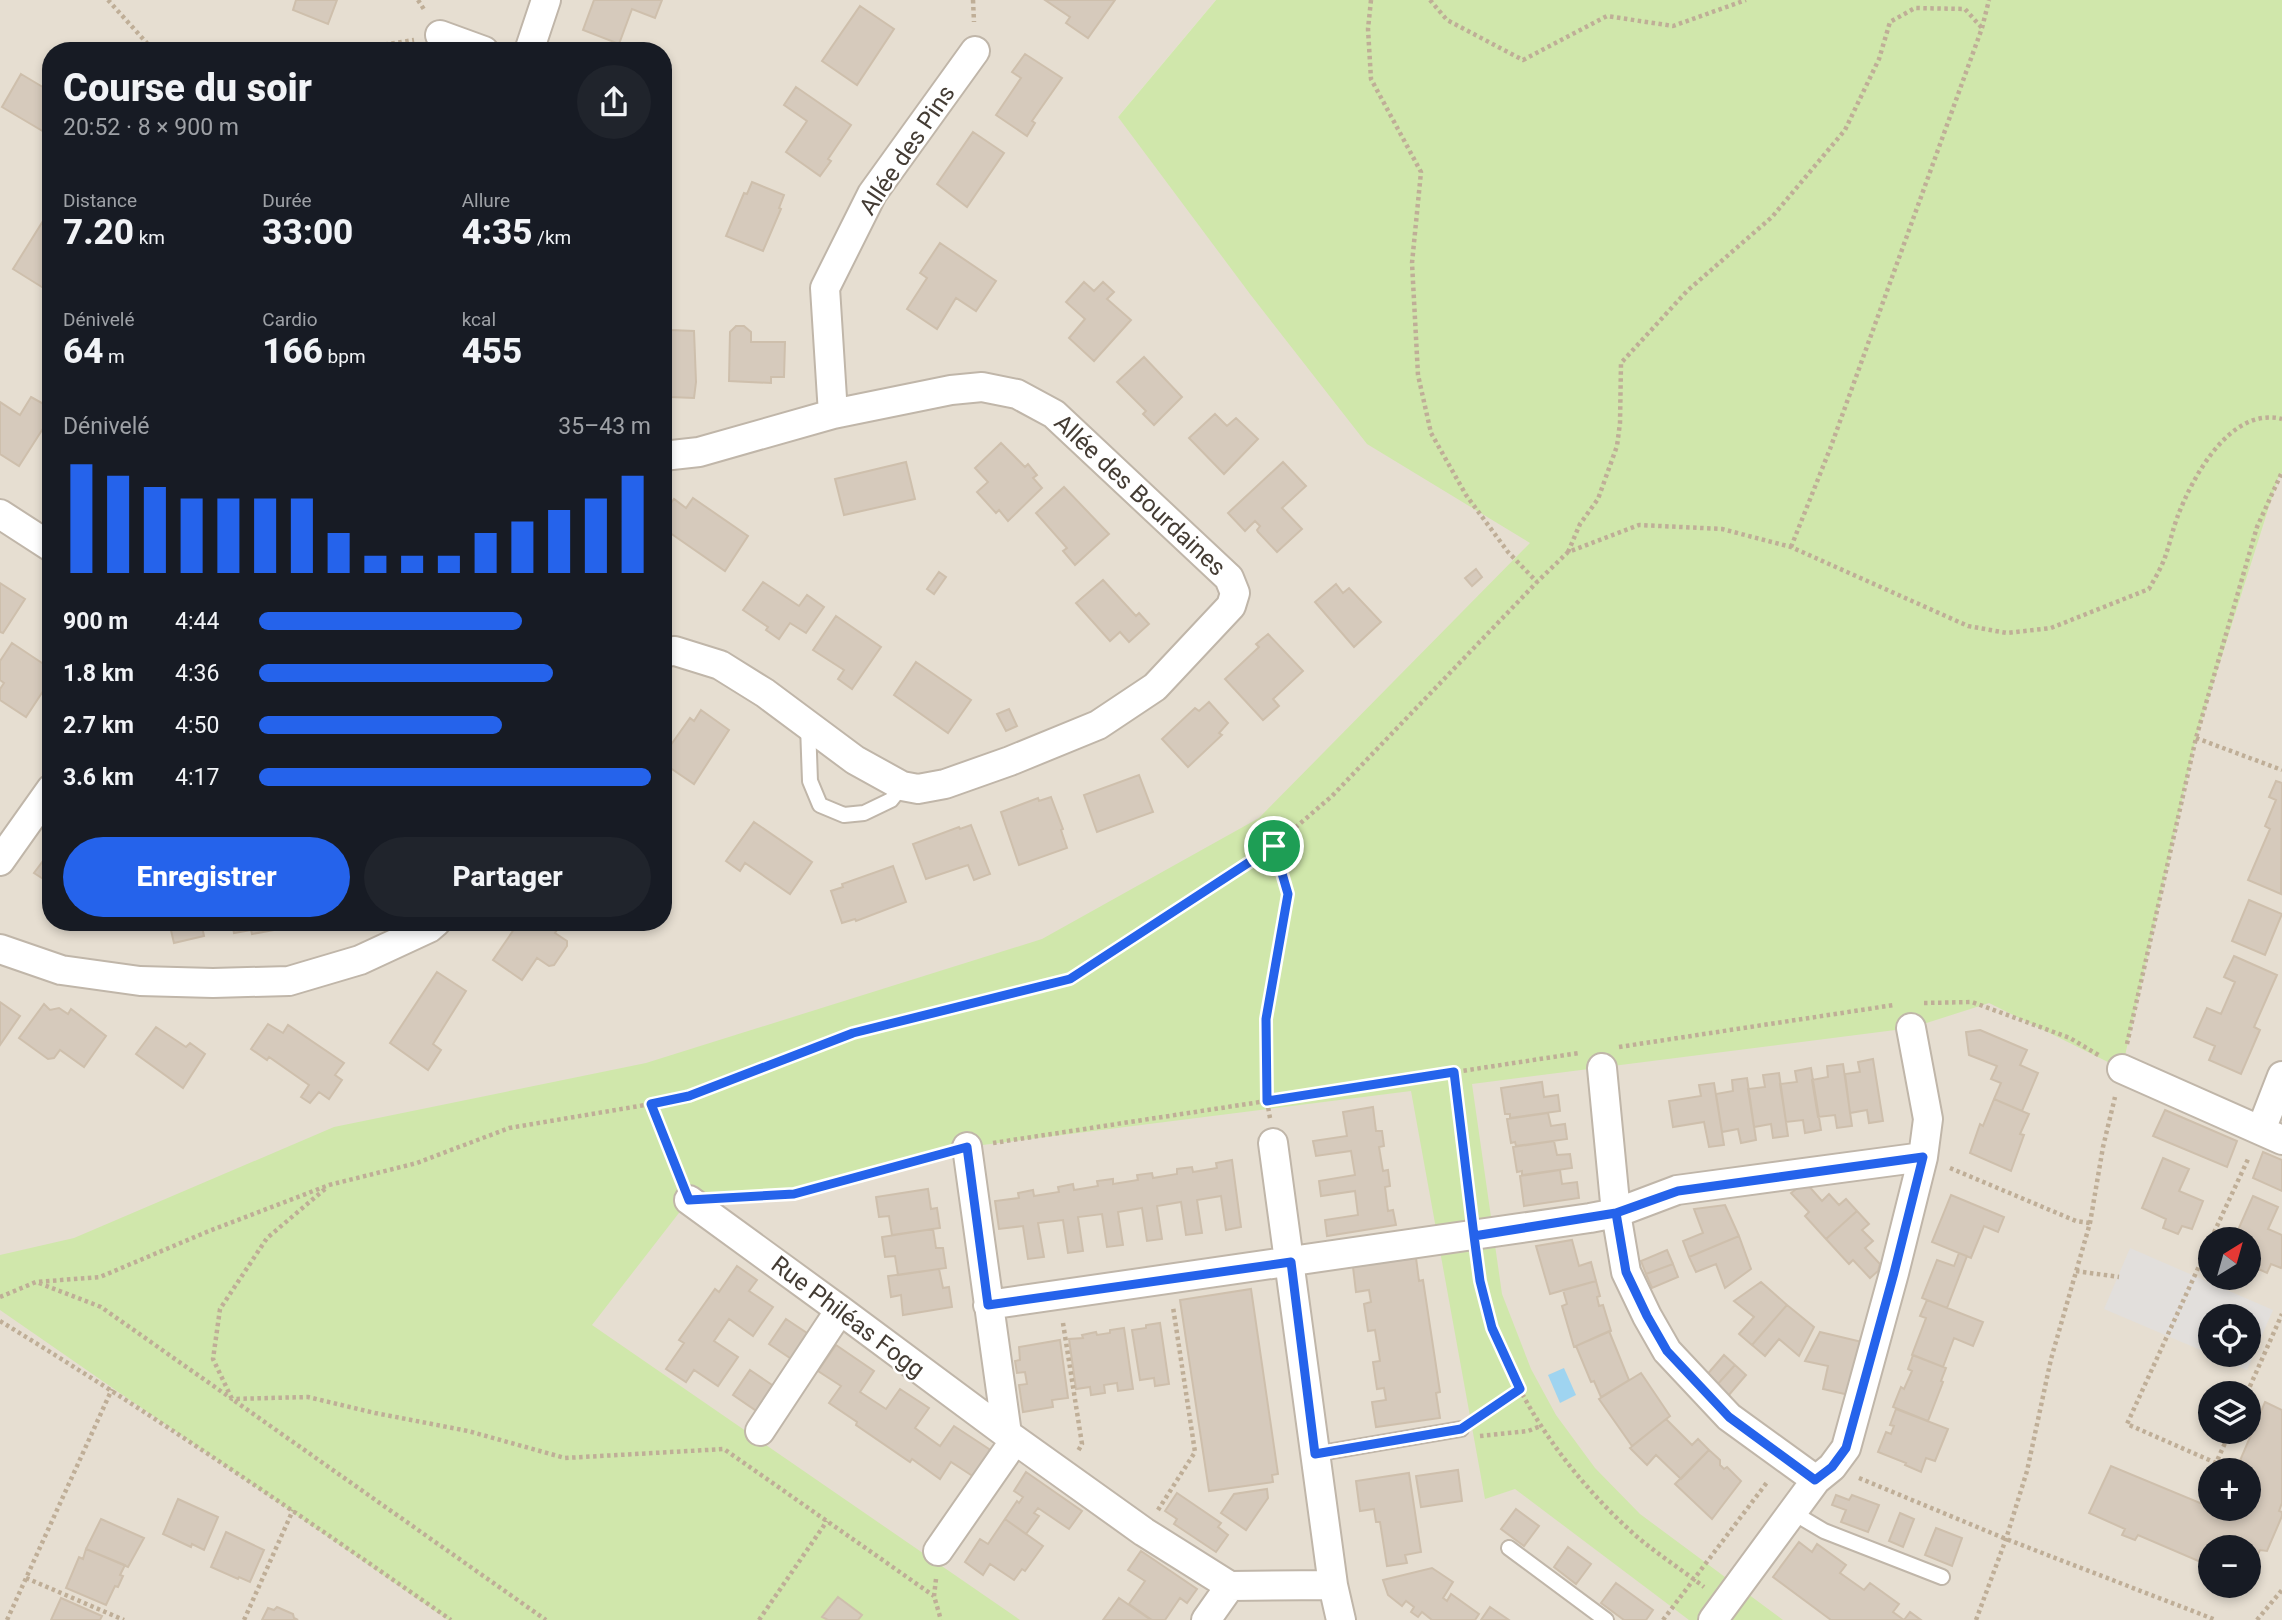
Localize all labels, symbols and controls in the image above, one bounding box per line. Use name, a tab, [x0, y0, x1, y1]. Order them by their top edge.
button: share	[577, 65, 651, 139]
text: Course du soir	[63, 66, 312, 110]
street label: Allée des Pins	[853, 80, 961, 220]
text: 20:52 · 8 × 900 m	[63, 114, 239, 141]
text: Distance	[63, 189, 137, 212]
text: Durée	[262, 189, 312, 212]
text: Allure	[462, 189, 510, 212]
text: 7.20	[63, 212, 134, 253]
text: 33:00	[262, 212, 353, 253]
text: 4:35	[462, 212, 532, 253]
text: km	[134, 226, 165, 249]
text: /km	[532, 226, 571, 249]
text: Dénivelé	[63, 308, 135, 331]
text: Cardio	[262, 308, 317, 331]
text: kcal	[462, 308, 496, 331]
text: 64	[63, 331, 103, 372]
text: 166	[262, 331, 323, 372]
text: 455	[462, 331, 522, 372]
text: m	[103, 345, 125, 368]
text: bpm	[323, 345, 366, 368]
street label: Allée des Bourdaines	[1049, 408, 1231, 582]
text: Dénivelé	[63, 413, 150, 440]
text: 35–43 m	[558, 413, 651, 440]
text: 900 m	[63, 608, 128, 635]
text: 4:44	[175, 608, 219, 635]
text: 1.8 km	[63, 660, 134, 687]
text: 4:36	[175, 660, 219, 687]
text: 2.7 km	[63, 712, 134, 739]
text: 4:50	[175, 712, 219, 739]
text: 3.6 km	[63, 764, 134, 791]
text: 4:17	[175, 764, 219, 791]
pin	[1244, 816, 1304, 876]
icon: arrive	[1255, 827, 1293, 865]
button: Enregistrer	[63, 837, 350, 917]
button: Partager	[364, 837, 651, 917]
north arrow	[2198, 1227, 2261, 1290]
map controls	[2198, 1227, 2261, 1598]
street label: Rue Philéas Fogg	[766, 1250, 930, 1384]
button: locate	[2198, 1304, 2261, 1367]
button: layers	[2198, 1381, 2261, 1444]
button: +	[2198, 1458, 2261, 1521]
button: −	[2198, 1535, 2261, 1598]

